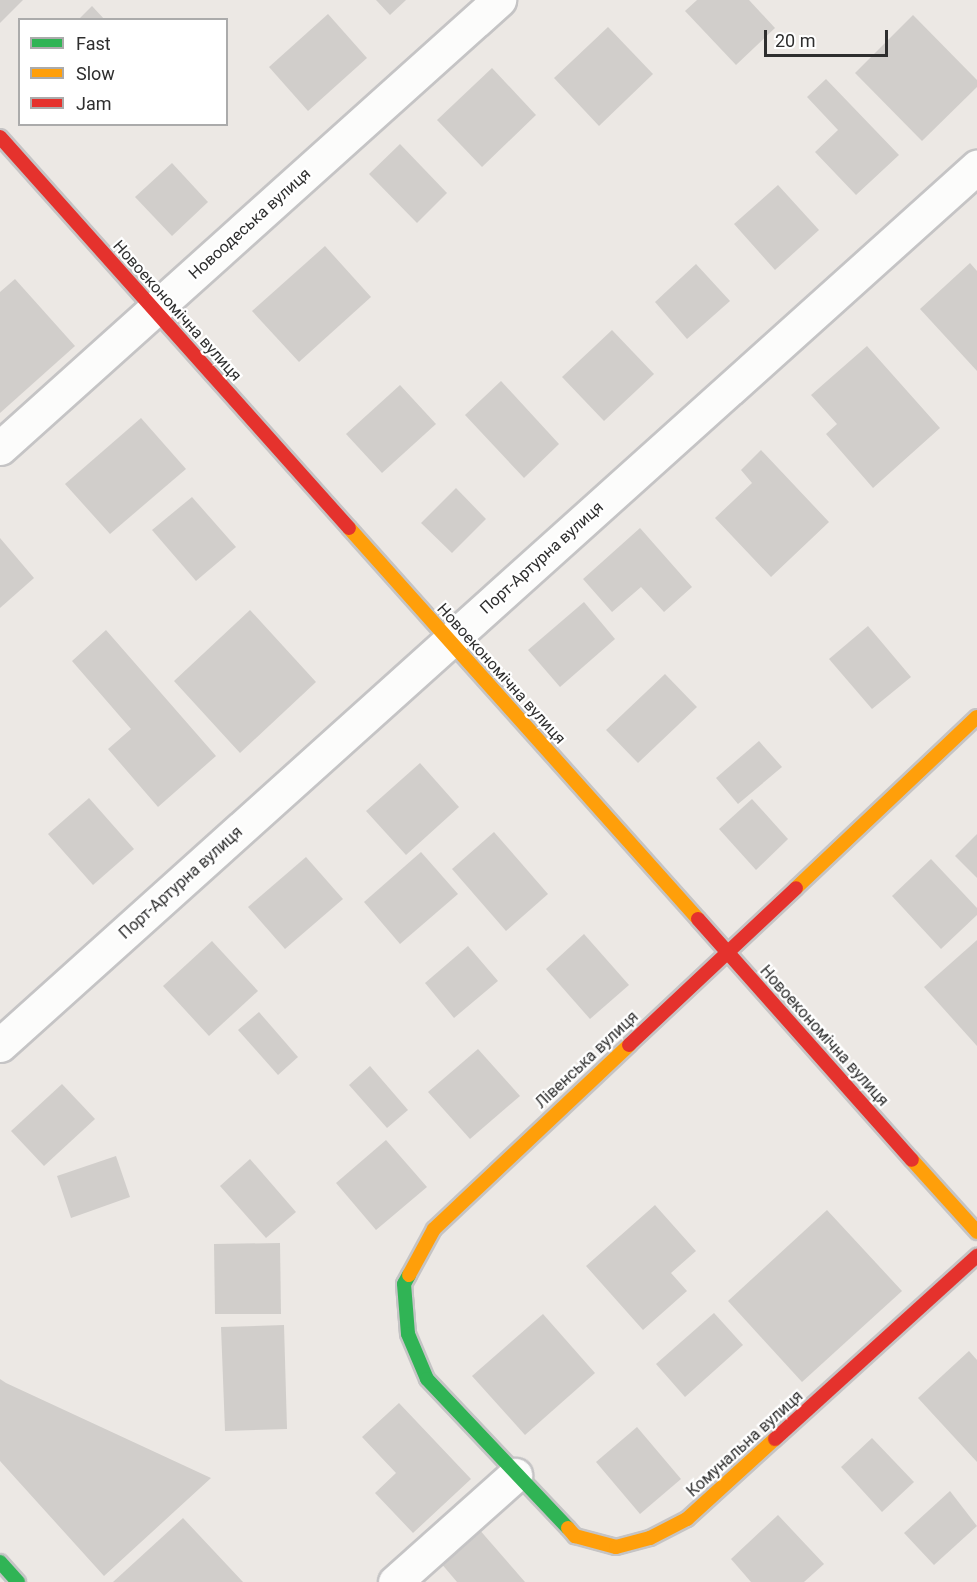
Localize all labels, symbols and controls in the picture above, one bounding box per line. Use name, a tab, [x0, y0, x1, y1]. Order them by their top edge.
legend	[18, 18, 228, 126]
scale bar	[767, 18, 892, 56]
text: 20 m	[775, 30, 815, 51]
text: Fast	[76, 33, 111, 54]
text: Slow	[76, 63, 115, 84]
text: Jam	[76, 93, 112, 114]
street label: Новоодеська вулиця	[185, 164, 315, 284]
street label: Новоекономічна вулиця	[109, 237, 245, 385]
street label: Порт-Артурна вулиця	[476, 498, 608, 618]
street label: Новоекономічна вулиця	[433, 600, 569, 748]
street label: Порт-Артурна вулиця	[115, 823, 247, 943]
street label: Новоекономічна вулиця	[756, 962, 892, 1110]
street label: Лівенська вулиця	[532, 1007, 642, 1113]
street label: Комунальна вулиця	[683, 1387, 807, 1501]

